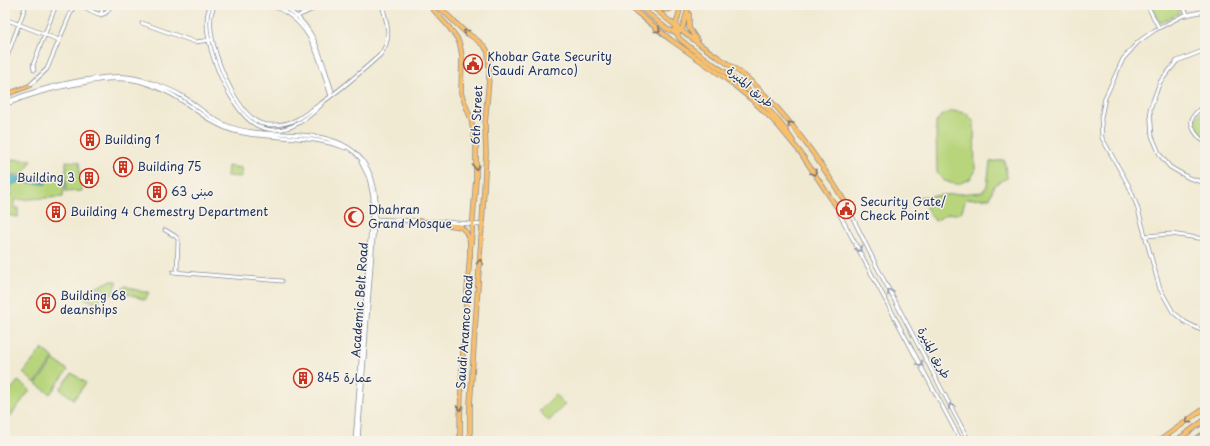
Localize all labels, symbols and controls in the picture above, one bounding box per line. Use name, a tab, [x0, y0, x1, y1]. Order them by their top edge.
one-way arrow	[653, 25, 660, 32]
one-way arrow	[464, 30, 471, 37]
place label: Khobar Gate Security (Saudi Aramco)	[487, 47, 612, 79]
public building icon: Khobar Gate Security (Saudi Aramco)	[462, 53, 484, 75]
street label: طريق المنيرة	[723, 61, 778, 111]
street label: 6th Street	[465, 85, 487, 145]
one-way arrow	[788, 121, 795, 128]
building icon: Building 1	[79, 129, 101, 151]
place label: Building 1	[104, 130, 160, 148]
building icon: Building 75	[112, 156, 134, 178]
place label: Building 75	[137, 157, 202, 175]
one-way arrow	[472, 164, 480, 170]
building icon: Building 3	[78, 167, 100, 189]
place label: Building 3	[17, 168, 75, 186]
one-way arrow	[809, 169, 817, 176]
building icon: مبنى 63	[146, 181, 168, 203]
place label: مبنى 63	[171, 182, 214, 200]
place label: Security Gate/ Check Point	[860, 192, 946, 224]
public building icon: Security Gate/ Check Point	[835, 198, 857, 220]
place label: Dhahran Grand Mosque	[368, 200, 452, 232]
building icon: Building 4 Chemestry Department	[45, 201, 67, 223]
place label: Building 4 Chemestry Department	[70, 202, 268, 220]
mosque icon: Dhahran Grand Mosque	[343, 206, 365, 228]
street label: Academic Belt Road	[346, 241, 372, 358]
one-way arrow	[854, 245, 861, 252]
one-way arrow	[475, 259, 484, 265]
street label: Saudi Aramco Road	[451, 274, 477, 390]
place label: Building 68 deanships	[60, 286, 127, 318]
one-way arrow	[887, 288, 895, 296]
building icon: Building 68 deanships	[35, 292, 57, 314]
street label: طريق المنيرة	[914, 323, 956, 382]
one-way arrow	[915, 360, 923, 367]
building icon: عمارة 845	[292, 367, 314, 389]
place label: عمارة 845	[317, 368, 373, 386]
one-way arrow	[948, 403, 956, 411]
one-way arrow	[456, 405, 465, 411]
one-way arrow	[1185, 416, 1192, 424]

